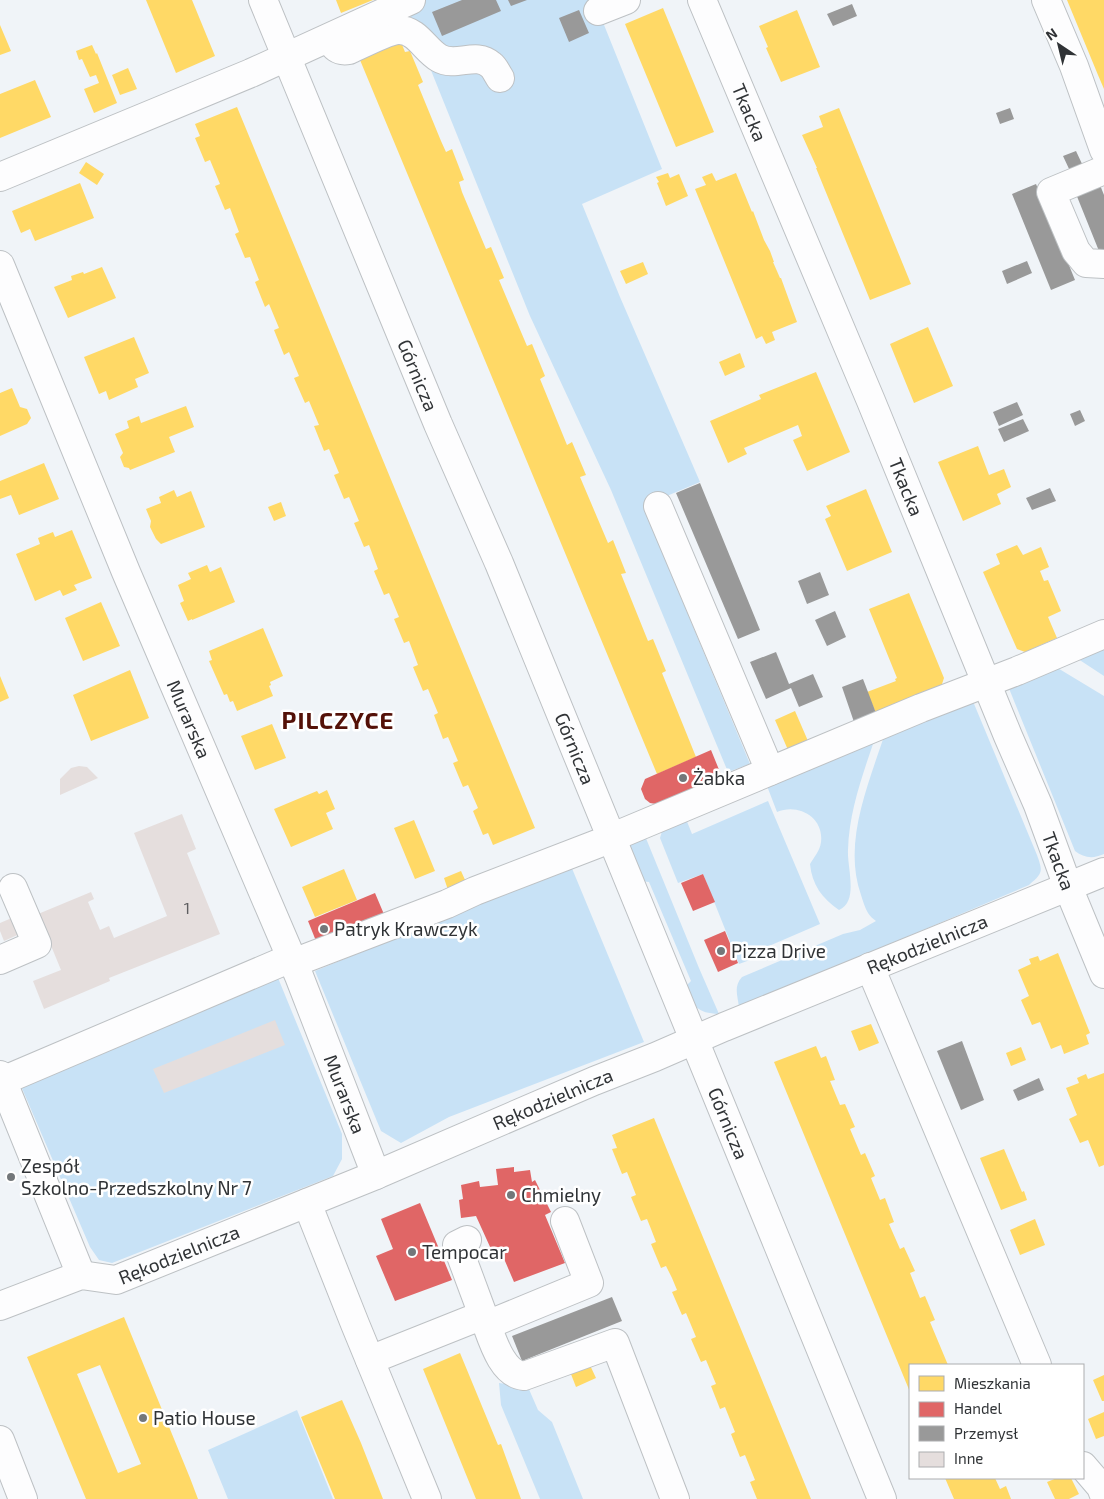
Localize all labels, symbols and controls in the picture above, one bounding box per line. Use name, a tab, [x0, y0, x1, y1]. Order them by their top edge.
north arrow	[1034, 20, 1084, 70]
text: N	[1042, 24, 1060, 44]
street label: Tkacka	[727, 80, 772, 145]
street label: Górnicza	[393, 336, 443, 414]
street label: Tkacka	[884, 454, 929, 519]
street label: Murarska	[163, 676, 216, 762]
district label: PILCZYCE	[282, 705, 394, 734]
street label: Górnicza	[550, 709, 600, 788]
place label: Żabka	[693, 766, 745, 789]
marker: Żabka	[677, 772, 689, 784]
street label: Tkacka	[1038, 828, 1080, 893]
house number: 1	[184, 898, 190, 917]
street label: Rękodzielnicza	[863, 909, 991, 979]
place label: Patryk Krawczyk	[334, 917, 478, 940]
marker: Patryk Krawczyk	[318, 923, 330, 935]
place label: Pizza Drive	[731, 939, 826, 962]
marker: Pizza Drive	[715, 945, 727, 957]
street label: Murarska	[319, 1051, 371, 1137]
street label: Rękodzielnicza	[489, 1063, 616, 1134]
street label: Górnicza	[704, 1084, 754, 1163]
place label: Zespół Szkolno-Przedszkolny Nr 7	[21, 1154, 252, 1199]
marker: Zespół Szkolno-Przedszkolny Nr 7	[5, 1171, 17, 1183]
place label: Chmielny	[521, 1183, 601, 1206]
marker: Chmielny	[505, 1189, 517, 1201]
street label: Rękodzielnicza	[115, 1219, 243, 1289]
place label: Tempocar	[422, 1240, 507, 1263]
marker: Tempocar	[406, 1246, 418, 1258]
legend	[909, 1364, 1084, 1479]
text: Mieszkania	[954, 1374, 1031, 1392]
text: Handel	[954, 1399, 1003, 1417]
place label: Patio House	[153, 1406, 256, 1429]
marker: Patio House	[137, 1412, 149, 1424]
text: Przemysł	[954, 1424, 1018, 1442]
text: Inne	[954, 1449, 983, 1467]

